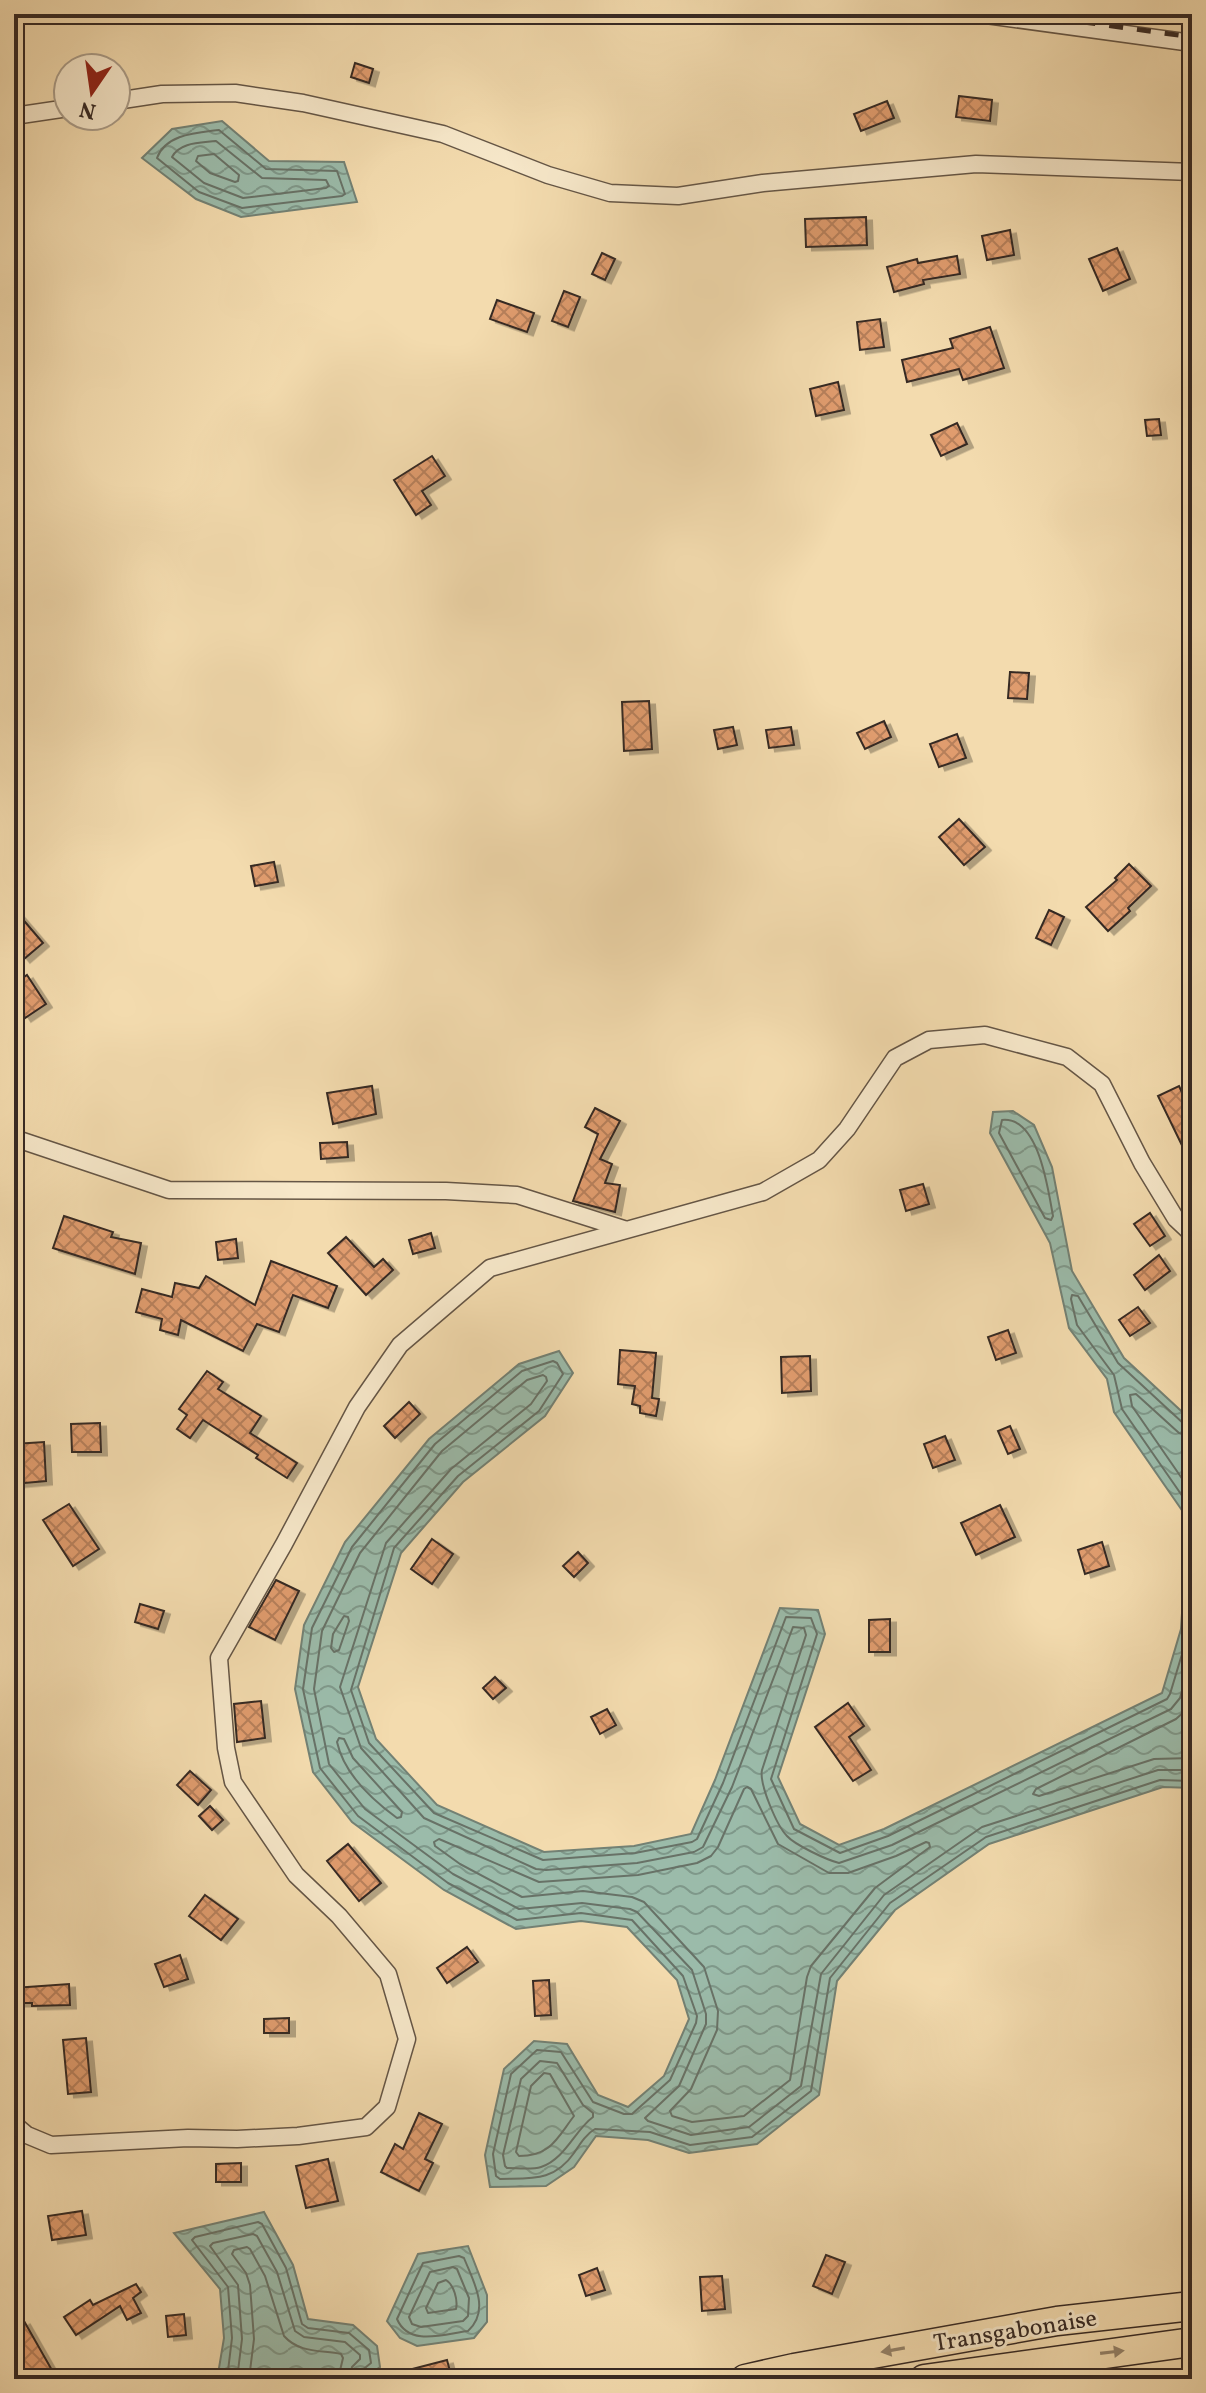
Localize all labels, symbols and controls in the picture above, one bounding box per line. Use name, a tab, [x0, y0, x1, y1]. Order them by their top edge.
north arrow	[52, 52, 132, 132]
text: N	[77, 92, 99, 126]
street label: Transgabonaise	[931, 2302, 1099, 2362]
one-way arrow	[881, 2344, 906, 2356]
one-way arrow	[1099, 2345, 1124, 2358]

